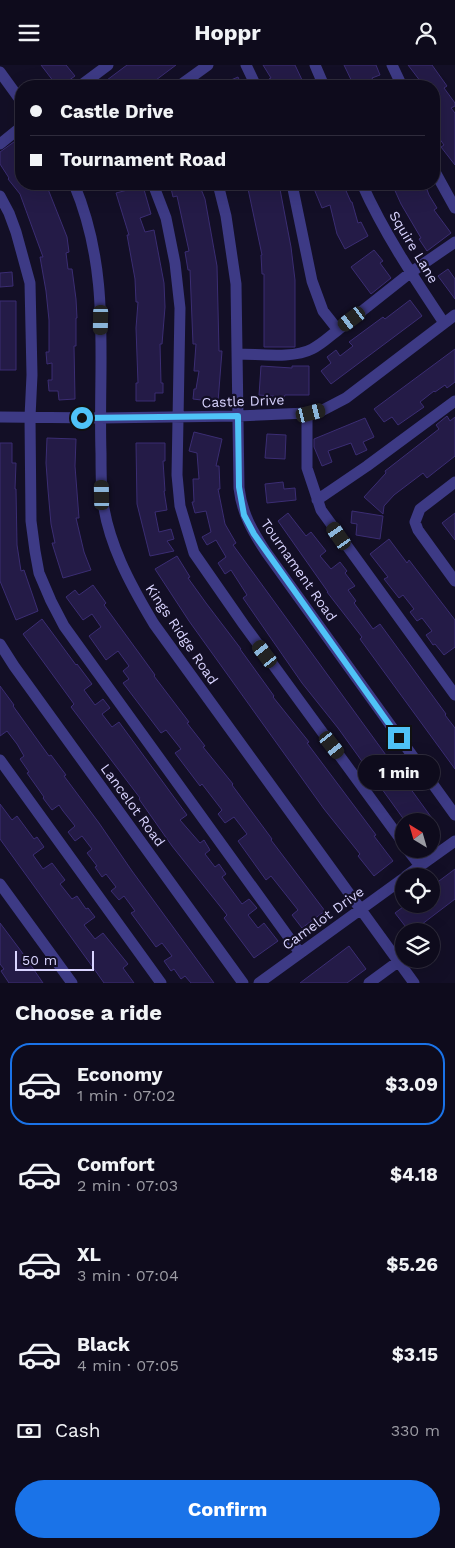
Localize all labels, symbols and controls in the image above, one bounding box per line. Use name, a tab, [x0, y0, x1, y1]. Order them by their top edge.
icon: menu	[15, 19, 43, 47]
icon: person	[412, 19, 440, 47]
text: Hoppr	[194, 20, 261, 45]
text: Castle Drive	[60, 100, 174, 123]
text: Tournament Road	[60, 148, 226, 171]
street label: Squire Lane	[386, 208, 442, 286]
car	[335, 304, 368, 334]
car	[93, 305, 108, 335]
street label: Castle Drive	[201, 392, 285, 410]
car	[294, 402, 327, 424]
route start	[71, 407, 93, 429]
car	[94, 480, 109, 510]
street label: Tournament Road	[258, 516, 340, 624]
car	[324, 519, 353, 553]
street label: Kings Ridge Road	[143, 581, 221, 687]
car	[249, 638, 280, 670]
route end	[388, 727, 410, 749]
car	[316, 729, 347, 761]
callout: 1 min	[358, 755, 440, 791]
street label: Lancelot Road	[98, 761, 168, 849]
text: 1 min	[378, 763, 420, 782]
north arrow	[395, 813, 440, 857]
map controls	[395, 813, 440, 968]
button: locate	[395, 868, 440, 913]
street label: Camelot Drive	[279, 883, 367, 953]
button: layers	[395, 923, 440, 968]
scale bar	[15, 948, 94, 971]
text: 50 m	[22, 952, 57, 968]
text: Choose a ride	[15, 1000, 162, 1025]
icon: car	[17, 1062, 62, 1107]
text: Economy	[77, 1063, 162, 1086]
text: $3.09	[385, 1073, 438, 1096]
text: 1 min · 07:02	[77, 1086, 175, 1105]
icon: car	[17, 1152, 62, 1197]
text: Comfort	[77, 1153, 155, 1176]
text: $4.18	[390, 1163, 438, 1186]
text: 2 min · 07:03	[77, 1176, 178, 1195]
icon: car	[17, 1242, 62, 1287]
text: XL	[77, 1243, 101, 1266]
text: $5.26	[386, 1253, 438, 1276]
text: 3 min · 07:04	[77, 1266, 179, 1285]
icon: car	[17, 1332, 62, 1377]
text: Black	[77, 1333, 130, 1356]
text: $3.15	[392, 1343, 438, 1366]
text: 4 min · 07:05	[77, 1356, 179, 1375]
icon: cash	[15, 1417, 43, 1445]
text: Cash	[55, 1419, 101, 1442]
text: 330 m	[391, 1421, 440, 1440]
button: Confirm	[15, 1480, 440, 1538]

